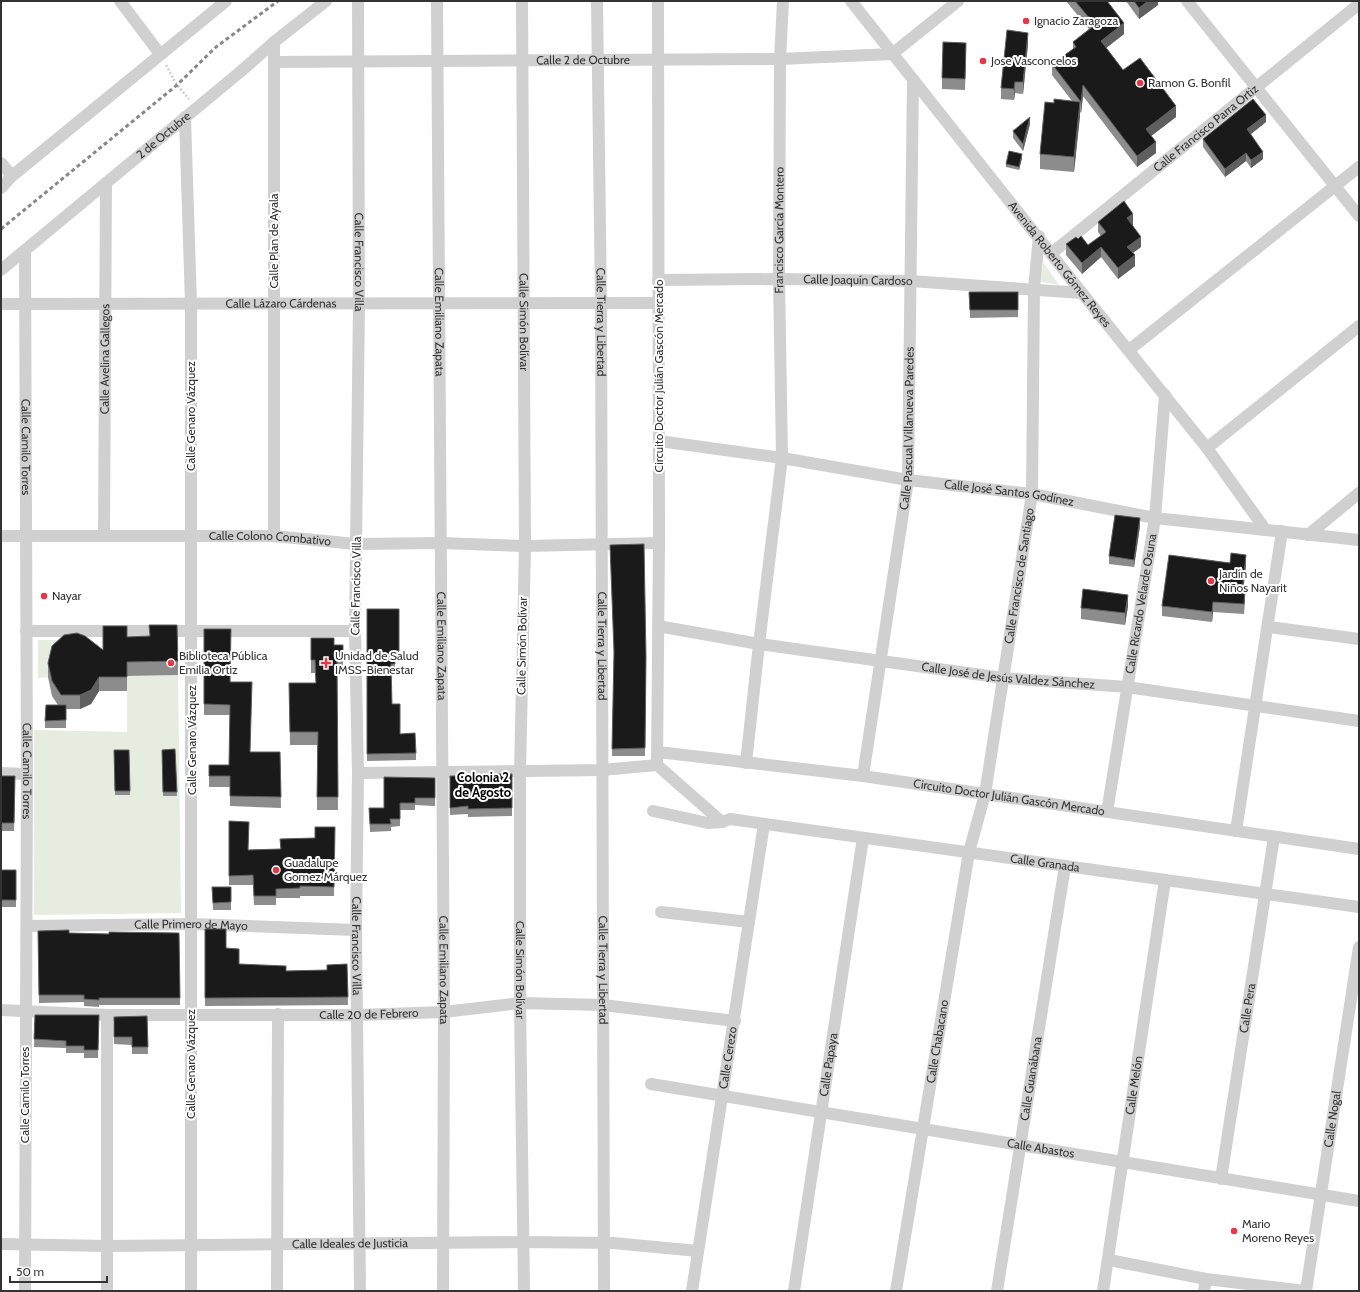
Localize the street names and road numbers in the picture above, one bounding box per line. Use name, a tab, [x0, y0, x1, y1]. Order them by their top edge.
street label: Calle 2 de Octubre	[536, 52, 630, 67]
street label: Calle Francisco Parra Ortiz	[1150, 81, 1261, 175]
street label: 2 de Octubre	[133, 108, 193, 162]
street label: Francisco García Montero	[771, 166, 787, 294]
street label: Calle Plan de Ayala	[266, 193, 281, 289]
street label: Avenida Roberto Gómez Reyes	[1005, 198, 1115, 330]
street label: Calle Francisco Villa	[352, 212, 367, 312]
street label: Calle Tierra y Libertad	[594, 267, 609, 377]
street label: Calle Emiliano Zapata	[432, 268, 448, 377]
street label: Calle Joaquín Cardoso	[803, 271, 913, 288]
street label: Calle Simón Bolívar	[516, 273, 532, 371]
street label: Circuito Doctor Julián Gascón Mercado	[651, 279, 666, 473]
street label: Calle Lázaro Cárdenas	[226, 295, 336, 311]
street label: Calle Avelina Gallegos	[97, 304, 112, 414]
street label: Calle Pascual Villanueva Paredes	[896, 347, 917, 511]
street label: Calle Genaro Vázquez	[183, 361, 198, 471]
street label: Calle Camilo Torres	[19, 399, 34, 495]
street label: Calle José Santos Godínez	[943, 476, 1076, 509]
street label: Calle Francisco de Santiago	[1001, 506, 1037, 645]
street label: Calle Colono Combativo	[209, 528, 332, 549]
street label: Calle Ricardo Velarde Osuna	[1122, 532, 1159, 675]
street label: Calle Francisco Villa	[347, 536, 364, 636]
street label: Calle Tierra y Libertad	[595, 591, 610, 701]
street label: Calle Emiliano Zapata	[434, 592, 450, 701]
street label: Calle Simón Bolívar	[513, 597, 530, 695]
street label: Calle José de Jesús Valdez Sánchez	[921, 659, 1096, 692]
street label: Calle Genaro Vázquez	[184, 685, 199, 795]
street label: Calle Camilo Torres	[20, 723, 35, 819]
street label: Circuito Doctor Julián Gascón Mercado	[912, 776, 1106, 819]
street label: Calle Granada	[1009, 850, 1081, 875]
street label: Calle Francisco Villa	[349, 896, 365, 996]
street label: Calle Tierra y Libertad	[596, 915, 611, 1025]
street label: Calle Primero de Mayo	[134, 916, 249, 933]
street label: Calle Emiliano Zapata	[436, 916, 452, 1025]
street label: Calle Simón Bolívar	[513, 921, 528, 1019]
street label: Calle Pera	[1236, 982, 1258, 1034]
street label: Calle Chabacano	[923, 998, 951, 1084]
street label: Calle 20 de Febrero	[319, 1005, 419, 1022]
street label: Calle Genaro Vázquez	[183, 1009, 198, 1119]
street label: Calle Cerezo	[715, 1025, 740, 1090]
street label: Calle Papaya	[816, 1031, 840, 1097]
street label: Calle Guanábana	[1016, 1035, 1045, 1122]
street label: Calle Camilo Torres	[17, 1047, 32, 1143]
street label: Calle Melón	[1122, 1054, 1145, 1116]
street label: Calle Nogal	[1320, 1089, 1344, 1148]
street label: Calle Abastos	[1006, 1135, 1076, 1161]
street label: Calle Ideales de Justicia	[292, 1235, 408, 1251]

